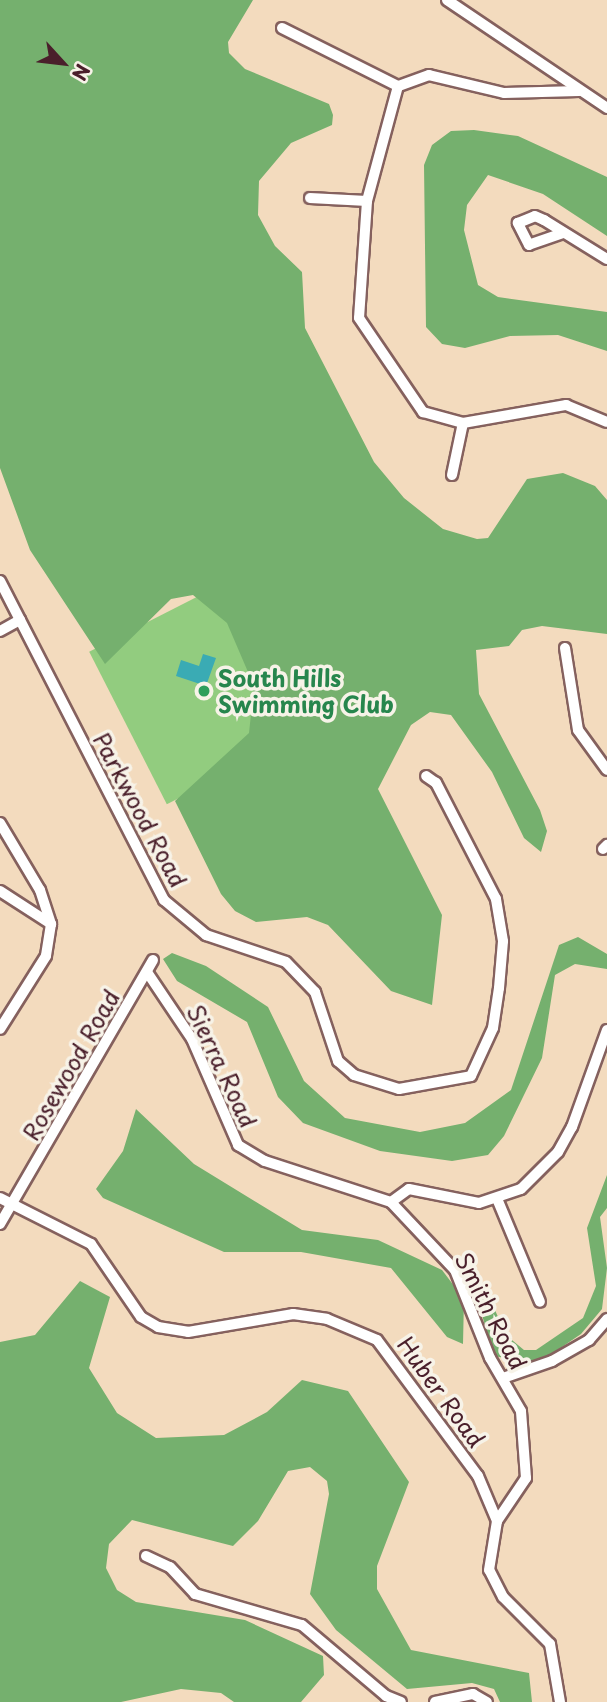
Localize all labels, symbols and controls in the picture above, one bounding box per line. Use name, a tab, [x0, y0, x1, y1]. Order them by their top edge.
north arrow	[28, 28, 98, 98]
text: N	[66, 59, 98, 86]
place label: South Hills Swimming Club	[218, 664, 395, 718]
marker: South Hills Swimming Club	[196, 683, 212, 699]
street label: Parkwood Road	[87, 728, 193, 892]
street label: Rosewood Road	[17, 985, 125, 1145]
street label: Sierra Road	[182, 1001, 262, 1131]
street label: Smith Road	[450, 1248, 532, 1374]
street label: Huber Road	[391, 1331, 491, 1453]

